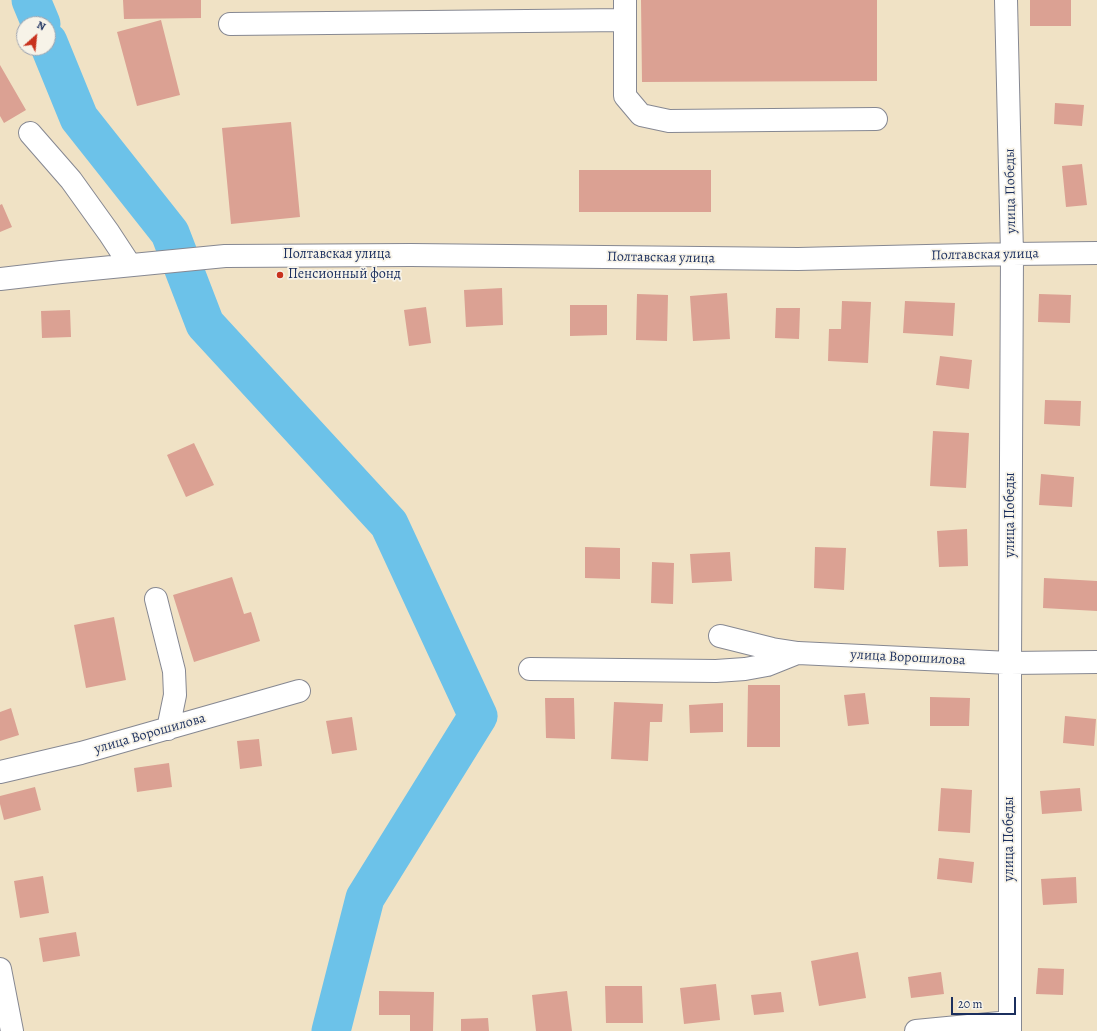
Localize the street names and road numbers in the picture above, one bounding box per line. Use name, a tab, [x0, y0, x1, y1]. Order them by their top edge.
street label: улица Победы	[1002, 148, 1020, 234]
street label: Полтавская улица	[931, 246, 1039, 264]
street label: Полтавская улица	[283, 247, 391, 263]
street label: Полтавская улица	[607, 249, 715, 267]
street label: улица Победы	[1003, 472, 1019, 558]
street label: улица Ворошилова	[850, 647, 966, 669]
street label: улица Ворошилова	[92, 710, 208, 758]
street label: улица Победы	[1002, 796, 1018, 882]

